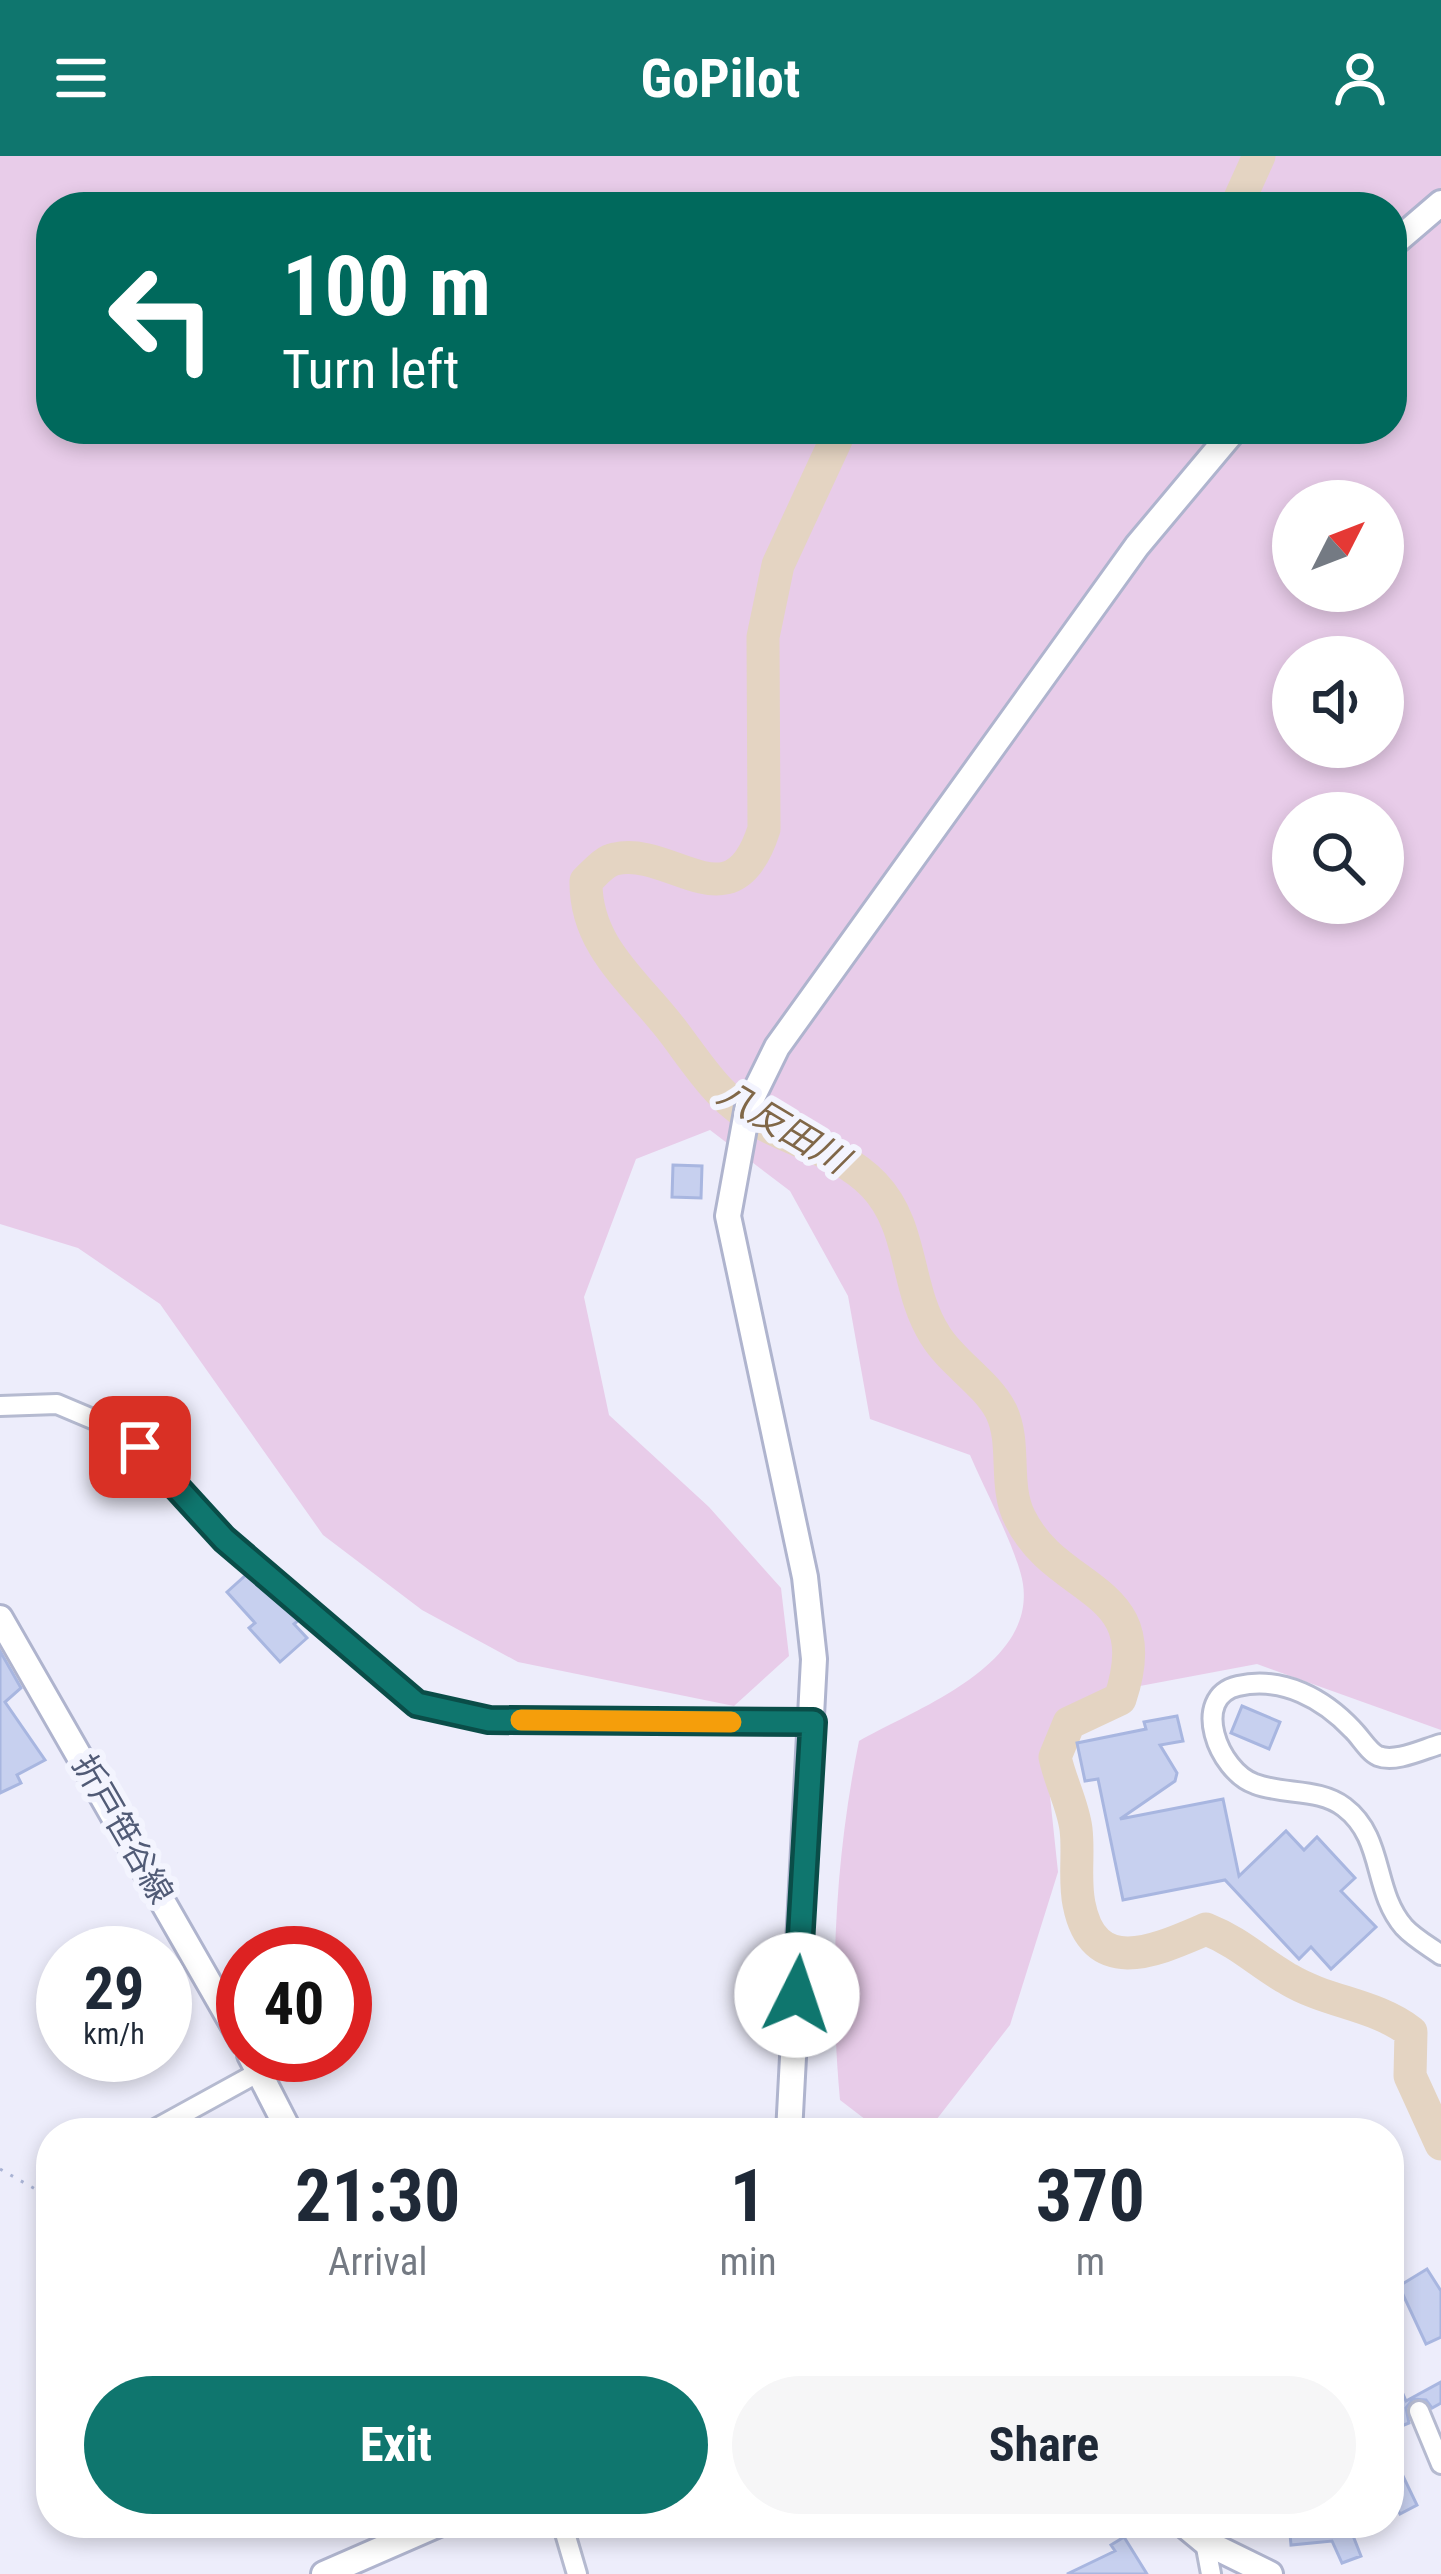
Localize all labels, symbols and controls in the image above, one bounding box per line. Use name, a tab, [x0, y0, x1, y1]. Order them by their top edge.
icon: menu	[48, 45, 114, 111]
icon: person	[1327, 45, 1393, 111]
text: GoPilot	[641, 47, 800, 110]
text: 100 m	[282, 237, 491, 336]
icon: left	[84, 240, 240, 396]
text: Turn left	[282, 338, 459, 401]
north arrow	[1272, 480, 1404, 612]
map controls	[1272, 480, 1404, 924]
button: sound	[1272, 636, 1404, 768]
button: search	[1272, 792, 1404, 924]
water label: 八反田川	[710, 1072, 859, 1184]
pin	[89, 1396, 191, 1498]
icon: arrive	[107, 1414, 173, 1480]
street label: 折戸笹谷線	[65, 1748, 181, 1910]
speed limit sign: 40	[216, 1926, 372, 2082]
position arrow	[734, 1932, 860, 2058]
text: 29	[84, 1953, 144, 2024]
text: km/h	[83, 2016, 145, 2051]
text: 21:30	[295, 2154, 460, 2239]
text: 1	[730, 2154, 766, 2239]
text: 370	[1036, 2154, 1145, 2239]
text: Arrival	[328, 2239, 427, 2285]
text: min	[719, 2239, 777, 2285]
text: m	[1076, 2239, 1105, 2285]
button: Exit	[84, 2376, 708, 2514]
button: Share	[732, 2376, 1356, 2514]

